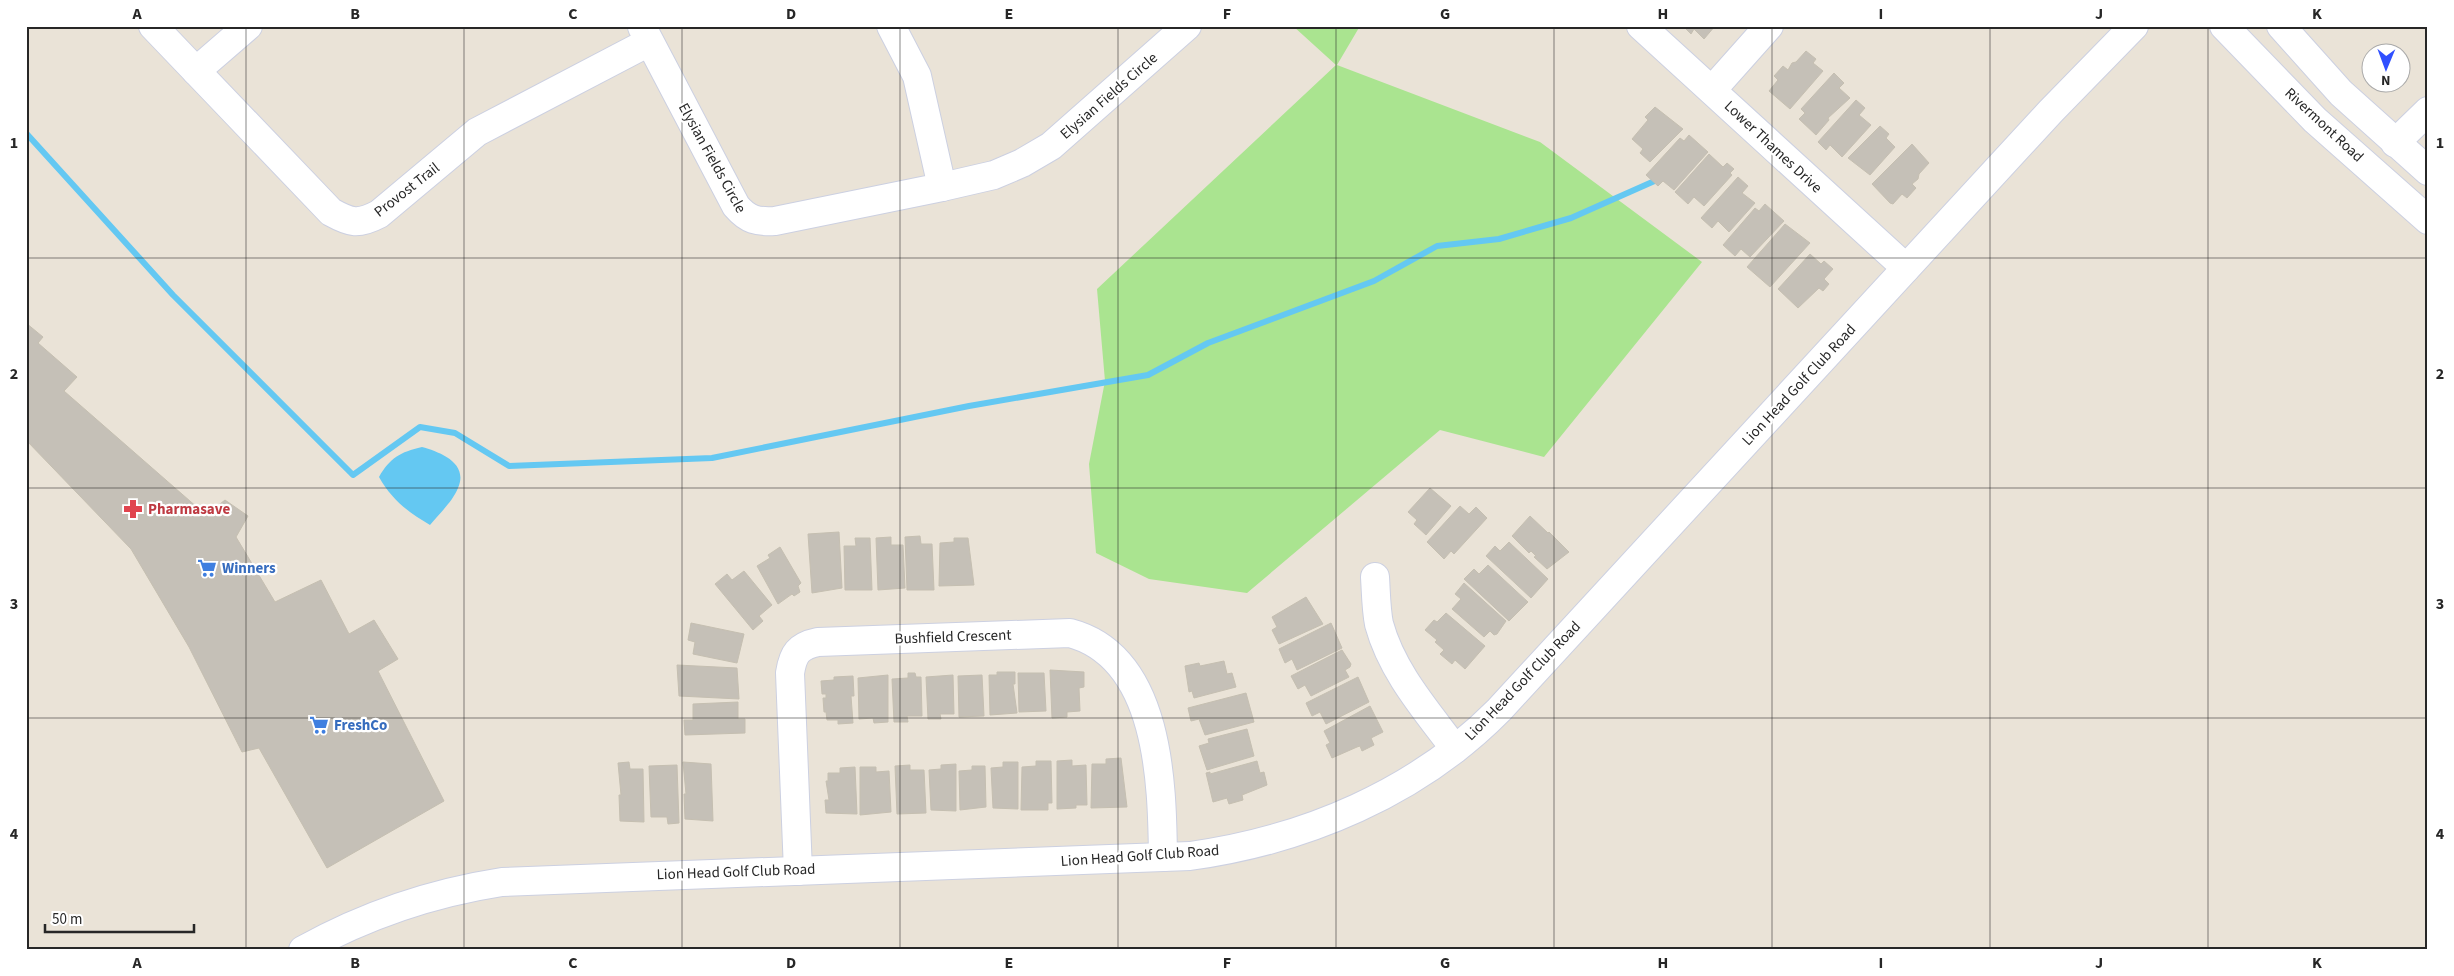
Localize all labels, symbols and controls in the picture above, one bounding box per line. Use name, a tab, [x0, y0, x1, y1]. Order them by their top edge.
text: A	[131, 3, 142, 25]
text: B	[350, 3, 360, 25]
text: C	[568, 3, 578, 25]
text: D	[786, 3, 796, 25]
text: E	[1005, 3, 1013, 25]
text: F	[1223, 3, 1231, 25]
text: G	[1440, 3, 1450, 25]
text: H	[1658, 3, 1668, 25]
text: I	[1879, 3, 1883, 25]
text: J	[2095, 3, 2103, 25]
text: K	[2312, 3, 2322, 25]
north arrow	[2362, 42, 2412, 92]
street label: Elysian Fields Circle	[1056, 48, 1162, 144]
text: N	[2381, 70, 2391, 90]
street label: Rivermont Road	[2280, 83, 2368, 167]
street label: Lower Thames Drive	[1719, 96, 1827, 198]
street label: Elysian Fields Circle	[673, 99, 751, 217]
text: 1	[10, 132, 18, 154]
text: 1	[2436, 132, 2444, 154]
street label: Provost Trail	[370, 158, 444, 222]
street label: Lion Head Golf Club Road	[1737, 320, 1861, 450]
text: 2	[10, 363, 18, 385]
text: 2	[2436, 363, 2444, 385]
pharmacy icon: Pharmasave	[122, 498, 144, 520]
place label: Pharmasave	[148, 499, 230, 520]
supermarket icon: Winners	[196, 557, 218, 579]
place label: Winners	[222, 558, 276, 579]
text: 3	[10, 593, 18, 615]
text: 3	[2436, 593, 2444, 615]
street label: Lion Head Golf Club Road	[1460, 617, 1586, 745]
street label: Bushfield Crescent	[894, 624, 1012, 650]
supermarket icon: FreshCo	[308, 714, 330, 736]
place label: FreshCo	[334, 715, 387, 736]
text: 4	[10, 823, 19, 845]
text: 4	[2436, 823, 2445, 845]
street label: Lion Head Golf Club Road	[1060, 840, 1220, 872]
street label: Lion Head Golf Club Road	[656, 859, 816, 885]
scale bar	[45, 901, 194, 933]
text: 50 m	[52, 909, 82, 930]
text: A	[131, 952, 142, 974]
text: B	[350, 952, 360, 974]
text: C	[568, 952, 578, 974]
text: D	[786, 952, 796, 974]
text: E	[1005, 952, 1013, 974]
text: F	[1223, 952, 1231, 974]
text: G	[1440, 952, 1450, 974]
text: H	[1658, 952, 1668, 974]
text: I	[1879, 952, 1883, 974]
text: J	[2095, 952, 2103, 974]
text: K	[2312, 952, 2322, 974]

